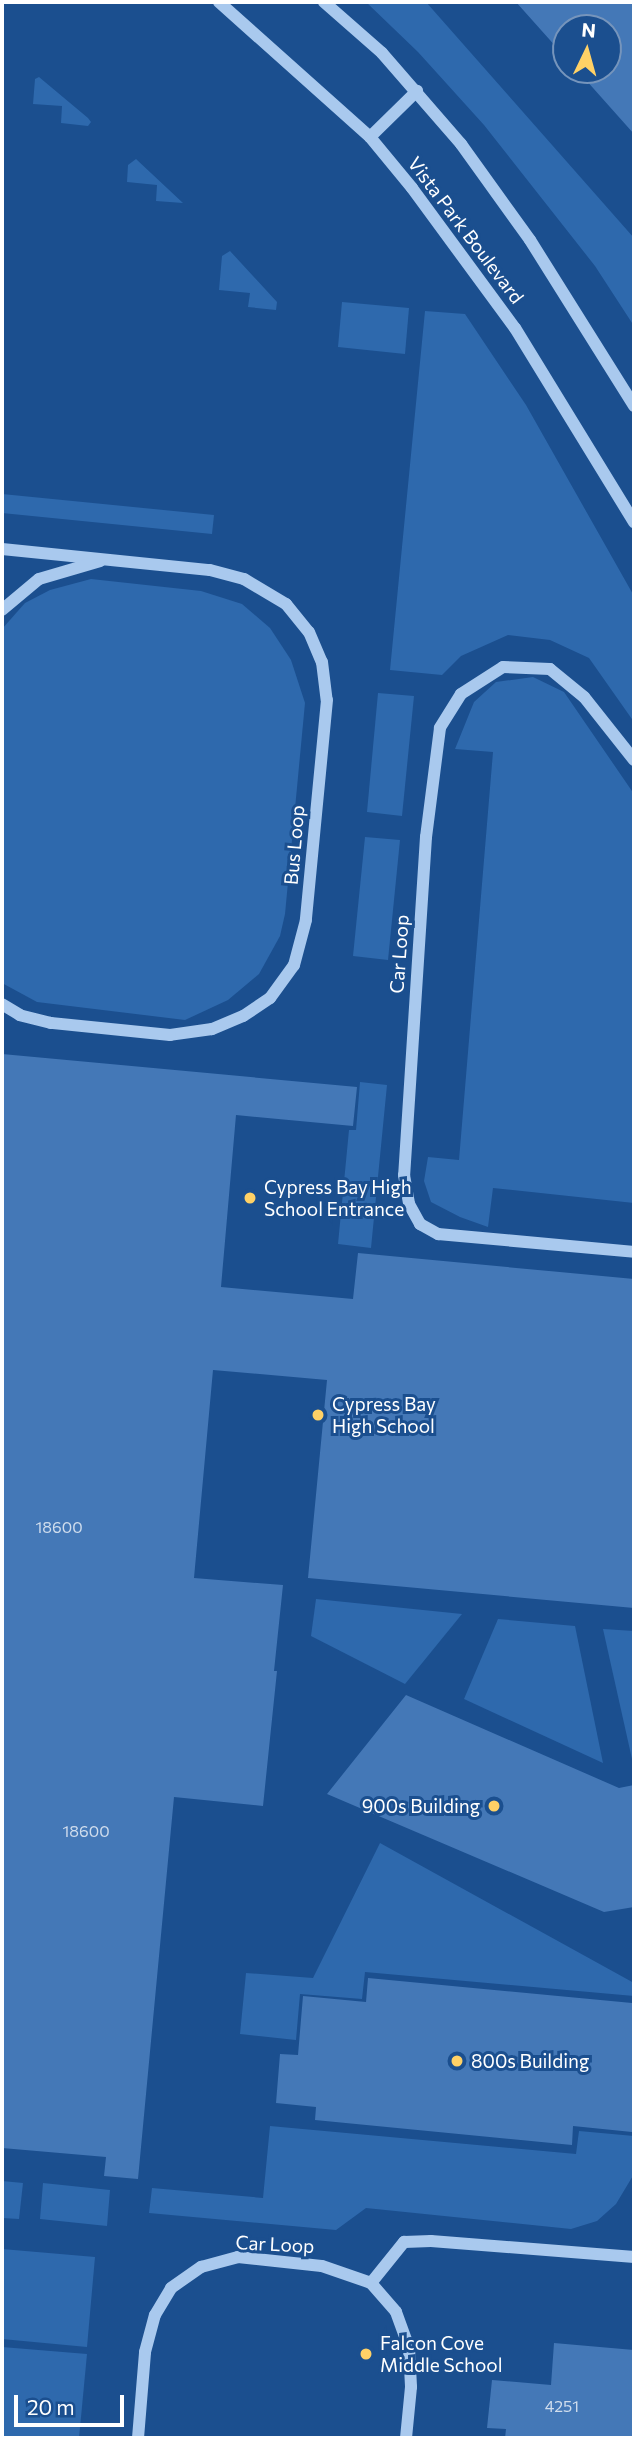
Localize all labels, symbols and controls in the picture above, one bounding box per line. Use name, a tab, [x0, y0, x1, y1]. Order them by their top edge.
north arrow	[552, 14, 622, 84]
text: N	[581, 17, 597, 42]
street label: Vista Park Boulevard	[403, 152, 529, 308]
street label: Bus Loop	[279, 804, 309, 886]
street label: Car Loop	[385, 914, 413, 994]
place label: Cypress Bay High School Entrance	[264, 1176, 412, 1220]
marker: Cypress Bay High School Entrance	[242, 1190, 258, 1206]
place label: Cypress Bay High School	[332, 1393, 436, 1437]
marker: Cypress Bay High School	[310, 1407, 326, 1423]
house number: 18600	[35, 1517, 83, 1537]
place label: 900s Building	[362, 1795, 480, 1817]
marker: 900s Building	[486, 1798, 502, 1814]
house number: 18600	[62, 1821, 110, 1841]
place label: 800s Building	[471, 2050, 589, 2072]
marker: 800s Building	[449, 2053, 465, 2069]
street label: Car Loop	[235, 2231, 315, 2257]
place label: Falcon Cove Middle School	[380, 2332, 502, 2376]
marker: Falcon Cove Middle School	[358, 2346, 374, 2362]
scale bar	[18, 2380, 128, 2424]
text: 20 m	[27, 2394, 75, 2419]
house number: 4251	[545, 2396, 579, 2416]

